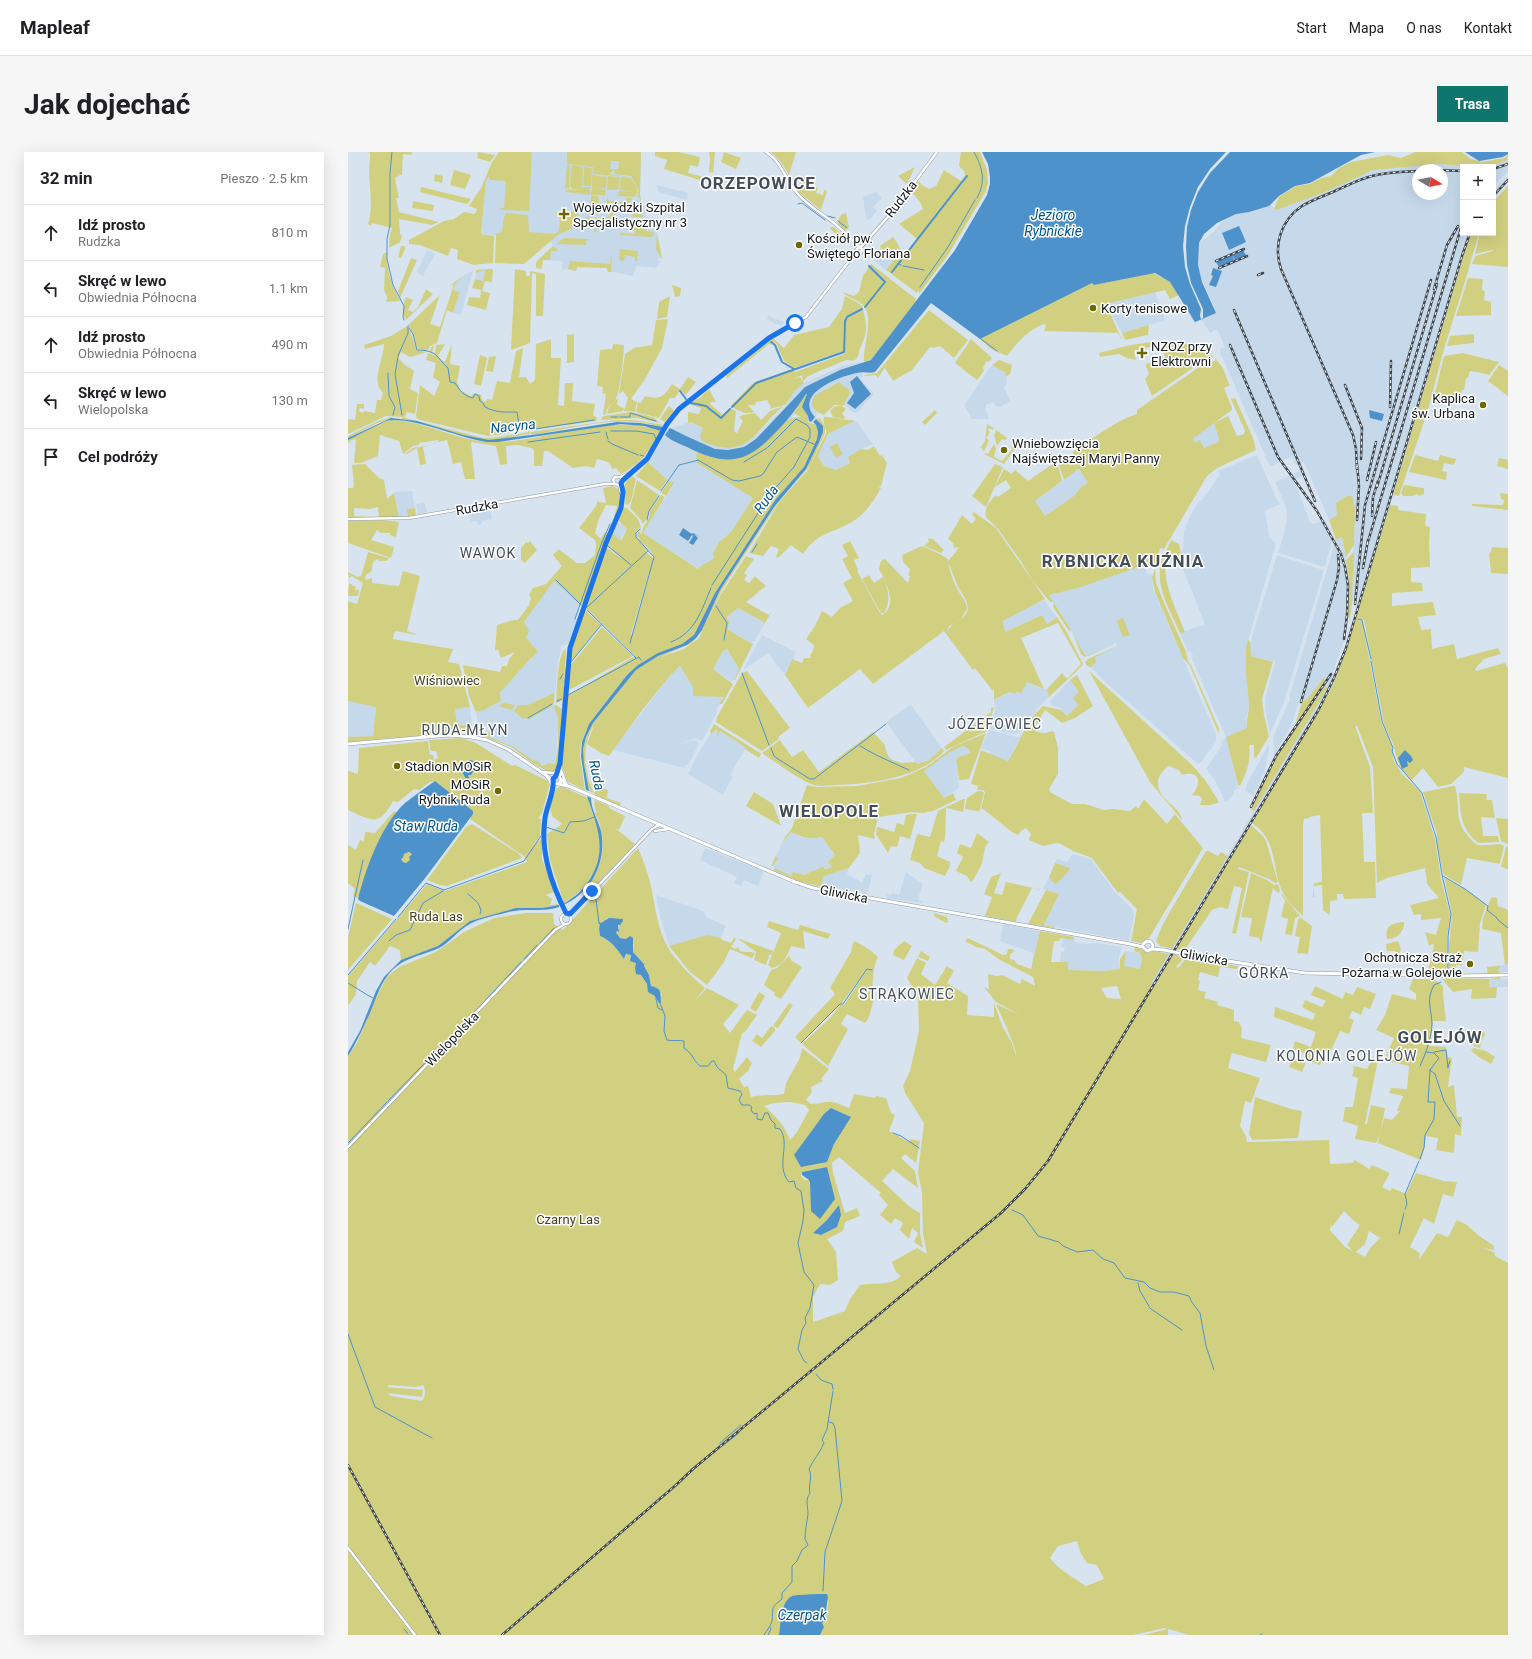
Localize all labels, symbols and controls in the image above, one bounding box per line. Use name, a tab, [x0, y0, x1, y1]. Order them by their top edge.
text: Mapleaf	[20, 16, 90, 39]
text: Start	[1297, 20, 1327, 36]
text: Mapa	[1349, 20, 1384, 36]
text: O nas	[1406, 20, 1442, 36]
text: Kontakt	[1464, 20, 1512, 36]
button: Trasa	[1437, 86, 1508, 122]
text: Jak dojechać	[24, 88, 190, 121]
north arrow	[1412, 164, 1448, 200]
map controls	[1460, 164, 1496, 236]
button: +	[1460, 164, 1496, 200]
text: 32 min	[40, 168, 93, 188]
text: Pieszo · 2.5 km	[220, 171, 308, 186]
district label: ORZEPOWICE	[700, 173, 816, 193]
street label: Rudzka	[882, 178, 920, 220]
place label: Wojewódzki Szpital Specjalistyczny nr 3	[573, 200, 687, 230]
button: −	[1460, 200, 1496, 236]
water label: Jezioro Rybnickie	[1024, 207, 1082, 239]
marker: Wojewódzki Szpital Specjalistyczny nr 3	[558, 208, 570, 220]
text: Idź prosto	[78, 216, 145, 234]
icon: ahead	[40, 222, 62, 244]
text: 810 m	[271, 225, 308, 240]
place label: Kościół pw. Świętego Floriana	[807, 231, 910, 261]
text: Rudzka	[78, 234, 121, 249]
marker: Kościół pw. Świętego Floriana	[794, 240, 804, 250]
text: Skręć w lewo	[78, 272, 167, 290]
icon: left	[40, 278, 62, 300]
text: 1.1 km	[269, 281, 308, 296]
text: Obwiednia Północna	[78, 290, 197, 305]
place label: Korty tenisowe	[1101, 301, 1187, 316]
marker: Korty tenisowe	[1088, 303, 1098, 313]
route start	[786, 314, 804, 332]
text: Idź prosto	[78, 328, 145, 346]
icon: ahead	[40, 334, 62, 356]
text: 490 m	[271, 337, 308, 352]
place label: NZOZ przy Elektrowni	[1151, 339, 1212, 369]
text: Obwiednia Północna	[78, 346, 197, 361]
marker: NZOZ przy Elektrowni	[1136, 347, 1148, 359]
text: Skręć w lewo	[78, 384, 167, 402]
icon: left	[40, 390, 62, 412]
place label: Kaplica św. Urbana	[1411, 391, 1475, 421]
text: 130 m	[271, 393, 308, 408]
marker: Kaplica św. Urbana	[1478, 400, 1488, 410]
text: Wielopolska	[78, 402, 148, 417]
water label: Nacyna	[490, 416, 536, 436]
place label: Wniebowzięcia Najświętszej Maryi Panny	[1012, 436, 1160, 466]
marker: Wniebowzięcia Najświętszej Maryi Panny	[999, 445, 1009, 455]
icon: arrive	[40, 446, 62, 468]
text: Cel podróży	[78, 448, 158, 466]
water label: Ruda	[750, 482, 782, 516]
street label: Rudzka	[455, 496, 499, 518]
district label: WAWOK	[460, 545, 516, 561]
district label: RYBNICKA KUŹNIA	[1042, 551, 1204, 571]
park label: Wiśniowiec	[414, 673, 480, 688]
district label: JÓZEFOWIEC	[948, 715, 1042, 732]
district label: RUDA-MŁYN	[422, 722, 508, 738]
water label: Ruda	[586, 758, 608, 792]
place label: Stadion MOSiR	[405, 759, 492, 774]
marker: Stadion MOSiR	[392, 761, 402, 771]
place label: MOSiR Rybnik Ruda	[419, 777, 490, 807]
marker: MOSiR Rybnik Ruda	[493, 786, 503, 796]
district label: WIELOPOLE	[779, 801, 879, 821]
water label: Staw Ruda	[394, 818, 458, 834]
route end	[583, 882, 601, 900]
street label: Gliwicka	[819, 882, 869, 906]
park label: Ruda Las	[409, 909, 463, 924]
street label: Gliwicka	[1179, 945, 1229, 969]
place label: Ochotnicza Straż Pożarna w Golejowie	[1342, 950, 1463, 980]
marker: Ochotnicza Straż Pożarna w Golejowie	[1465, 959, 1475, 969]
district label: GÓRKA	[1239, 964, 1289, 981]
district label: STRĄKOWIEC	[859, 986, 955, 1002]
street label: Wielopolska	[422, 1008, 482, 1070]
district label: GOLEJÓW	[1397, 1027, 1483, 1047]
district label: KOLONIA GOLEJÓW	[1277, 1047, 1417, 1064]
park label: Czarny Las	[536, 1212, 600, 1227]
water label: Czerpak	[777, 1607, 828, 1623]

